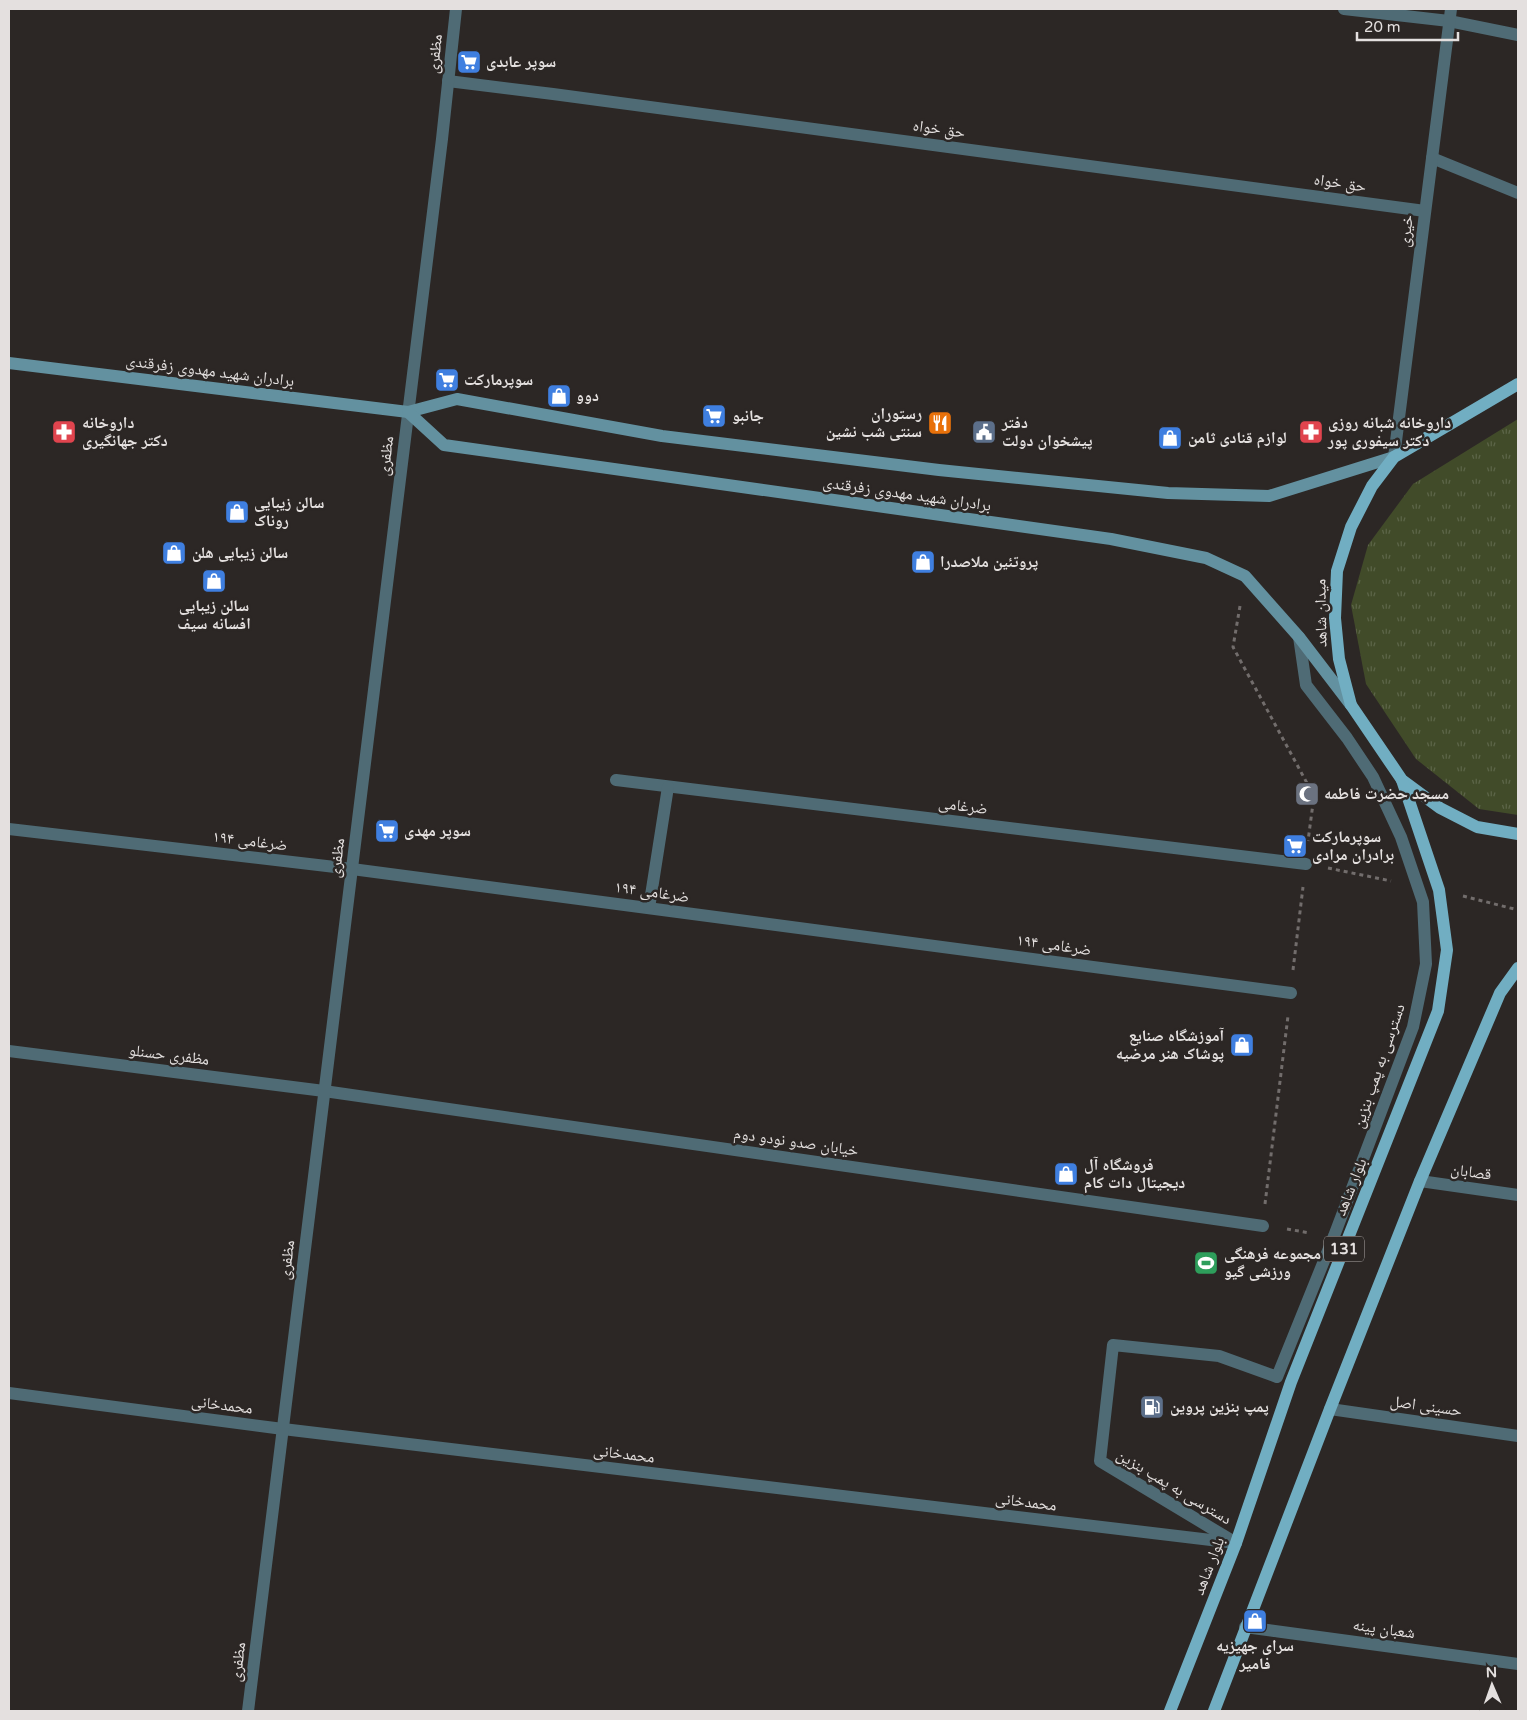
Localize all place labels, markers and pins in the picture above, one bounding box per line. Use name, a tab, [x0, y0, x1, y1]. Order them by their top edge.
supermarket icon: سوپر عابدی	[456, 49, 482, 75]
place label: سوپر عابدی	[486, 52, 556, 72]
supermarket icon: سوپرمارکت	[434, 367, 460, 393]
place label: سوپرمارکت	[464, 370, 533, 390]
shop icon: دوو	[546, 383, 572, 409]
place label: دوو	[576, 386, 599, 406]
supermarket icon: جانبو	[701, 403, 727, 429]
place label: رستوران سنتی شب نشین	[826, 404, 922, 442]
place label: جانبو	[732, 406, 764, 426]
restaurant icon: رستوران سنتی شب نشین	[927, 410, 953, 436]
place label: داروخانه دکتر جهانگیری	[82, 413, 168, 451]
place label: دفتر پیشخوان دولت	[1001, 413, 1093, 451]
place label: داروخانه شبانه روزی دکتر سیفوری پور	[1327, 413, 1451, 451]
pharmacy icon: داروخانه دکتر جهانگیری	[51, 419, 77, 445]
public building icon: دفتر پیشخوان دولت	[971, 419, 997, 445]
pharmacy icon: داروخانه شبانه روزی دکتر سیفوری پور	[1298, 419, 1324, 445]
shop icon: لوازم قنادی ثامن	[1157, 425, 1183, 451]
place label: لوازم قنادی ثامن	[1188, 428, 1287, 449]
place label: سالن زیبایی روناک	[254, 493, 324, 531]
shop icon: سالن زیبایی روناک	[224, 499, 250, 525]
shop icon: سالن زیبایی هلن	[161, 540, 187, 566]
place label: سالن زیبایی هلن	[192, 543, 288, 563]
shop icon: پروتئین ملاصدرا	[910, 549, 936, 575]
place label: پروتئین ملاصدرا	[940, 552, 1038, 572]
shop icon: سالن زیبایی افسانه سیف	[201, 568, 227, 594]
place label: سالن زیبایی افسانه سیف	[177, 596, 251, 634]
mosque icon: مسجد حضرت فاطمه	[1294, 781, 1320, 807]
place label: مسجد حضرت فاطمه	[1324, 784, 1449, 804]
supermarket icon: سوپر مهدی	[374, 818, 400, 844]
place label: سوپر مهدی	[404, 821, 471, 841]
place label: سوپرمارکت برادران مرادی	[1312, 827, 1394, 865]
supermarket icon: سوپرمارکت برادران مرادی	[1282, 833, 1308, 859]
place label: آموزشگاه صنایع پوشاک هنر مرضیه	[1116, 1026, 1225, 1064]
shop icon: آموزشگاه صنایع پوشاک هنر مرضیه	[1229, 1032, 1255, 1058]
place label: فروشگاه آل دیجیتال دات کام	[1084, 1155, 1185, 1194]
shop icon: فروشگاه آل دیجیتال دات کام	[1053, 1161, 1079, 1187]
place label: مجموعه فرهنگی ورزشی گیو	[1224, 1244, 1321, 1282]
sports icon: مجموعه فرهنگی ورزشی گیو	[1193, 1250, 1219, 1276]
fuel station icon: پمپ بنزین پروین	[1139, 1394, 1165, 1420]
place label: پمپ بنزین پروین	[1170, 1397, 1269, 1417]
shop icon: سرای جهیزیه فامیر	[1242, 1608, 1268, 1634]
place label: سرای جهیزیه فامیر	[1216, 1636, 1294, 1674]

